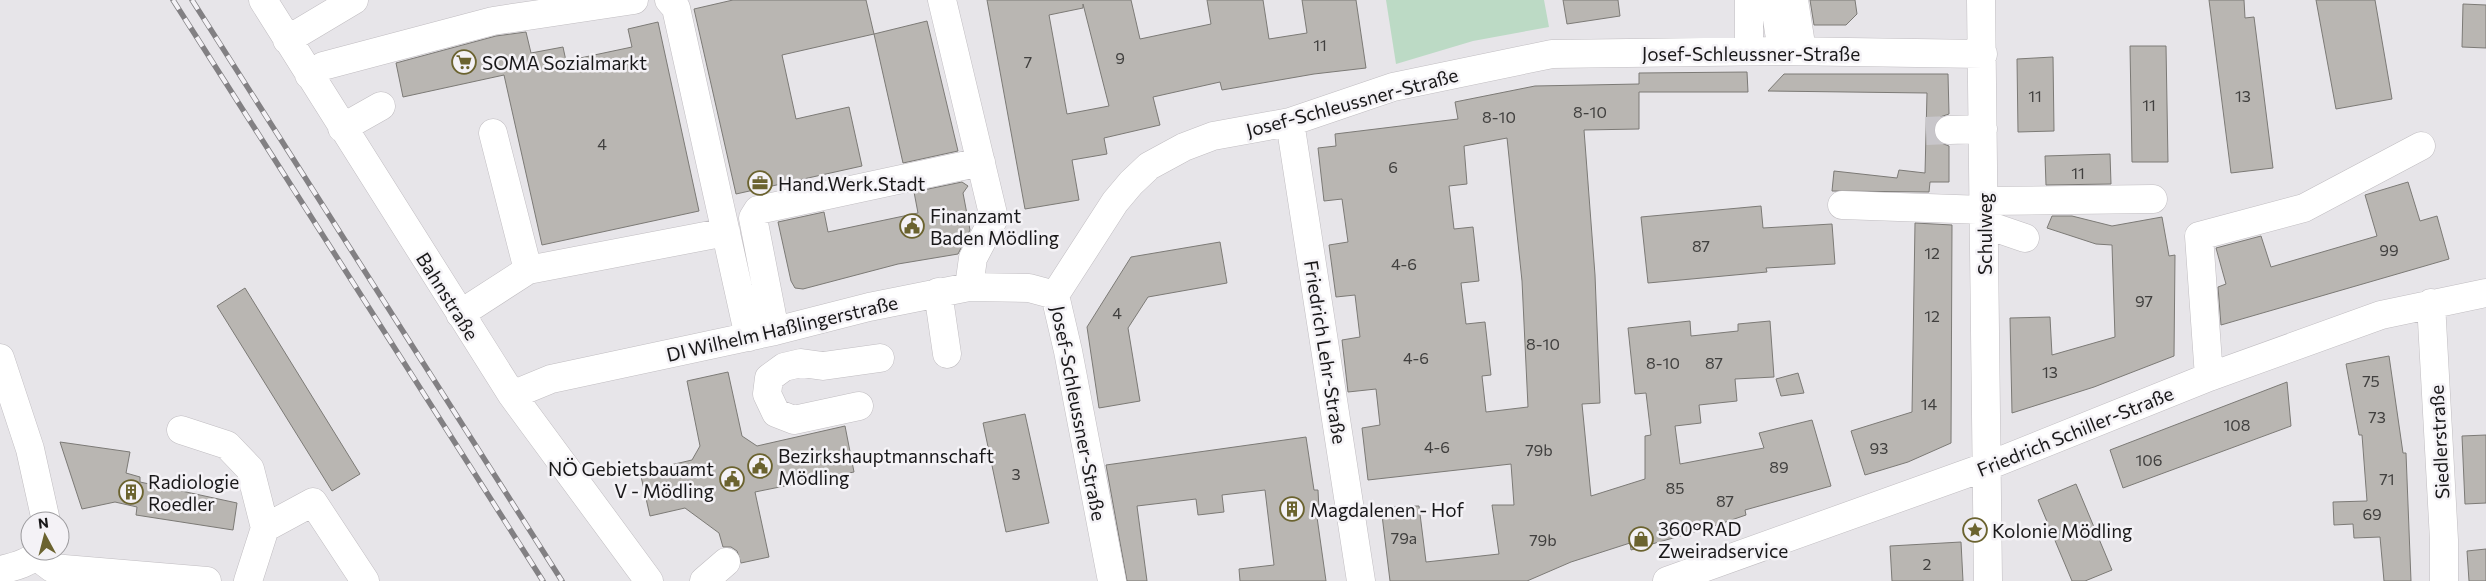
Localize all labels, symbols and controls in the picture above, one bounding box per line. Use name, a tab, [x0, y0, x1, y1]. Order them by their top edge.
house number: 11	[1313, 35, 1327, 54]
street label: Josef-Schleussner-Straße	[1642, 42, 1860, 65]
house number: 9	[1115, 48, 1125, 67]
supermarket icon: SOMA Sozialmarkt	[451, 49, 477, 75]
place label: SOMA Sozialmarkt	[482, 51, 647, 74]
house number: 7	[1024, 52, 1032, 71]
street label: Josef-Schleussner-Straße	[1243, 63, 1461, 141]
house number: 11	[2028, 86, 2042, 105]
house number: 13	[2235, 86, 2251, 105]
house number: 11	[2142, 95, 2156, 114]
house number: 8-10	[1573, 102, 1607, 121]
house number: 8-10	[1482, 107, 1516, 126]
house number: 4	[597, 134, 607, 153]
house number: 6	[1388, 157, 1398, 176]
house number: 11	[2071, 163, 2085, 182]
office icon: Hand.Werk.Stadt	[747, 170, 773, 196]
place label: Hand.Werk.Stadt	[778, 172, 925, 195]
street label: Schulweg	[1973, 193, 1996, 275]
place label: Finanzamt Baden Mödling	[930, 204, 1059, 249]
public building icon: Finanzamt Baden Mödling	[899, 213, 925, 239]
house number: 87	[1692, 236, 1710, 255]
house number: 99	[2379, 240, 2399, 259]
house number: 12	[1924, 243, 1940, 262]
street label: Bahnstraße	[412, 248, 484, 344]
house number: 4-6	[1391, 254, 1417, 273]
street label: Friedrich Lehr-Straße	[1300, 259, 1352, 445]
street label: DI Wilhelm Haßlingerstraße	[664, 290, 900, 366]
house number: 97	[2135, 291, 2153, 310]
street label: Josef-Schleussner-Straße	[1047, 303, 1111, 523]
house number: 4	[1112, 303, 1122, 322]
house number: 12	[1924, 306, 1940, 325]
house number: 8-10	[1526, 334, 1560, 353]
house number: 4-6	[1403, 348, 1429, 367]
house number: 8-10	[1646, 353, 1680, 372]
house number: 87	[1705, 353, 1723, 372]
house number: 13	[2042, 362, 2058, 381]
house number: 75	[2362, 371, 2380, 390]
street label: Friedrich Schiller-Straße	[1973, 381, 2177, 481]
street label: Siedlerstraße	[2425, 384, 2453, 500]
house number: 14	[1921, 394, 1938, 413]
house number: 73	[2368, 407, 2386, 426]
house number: 108	[2224, 415, 2251, 434]
house number: 4-6	[1424, 437, 1450, 456]
house number: 93	[1870, 438, 1888, 457]
house number: 79b	[1525, 440, 1553, 459]
place label: Bezirkshauptmannschaft Mödling	[778, 444, 994, 489]
house number: 106	[2136, 450, 2163, 469]
public building icon: Bezirkshauptmannschaft Mödling	[747, 453, 773, 479]
place label: NÖ Gebietsbauamt V - Mödling	[548, 457, 714, 502]
house number: 89	[1769, 457, 1789, 476]
house number: 3	[1011, 464, 1021, 483]
public building icon: NÖ Gebietsbauamt V - Mödling	[719, 466, 745, 492]
house number: 71	[2379, 469, 2395, 488]
place label: Radiologie Roedler	[148, 470, 239, 515]
house number: 85	[1666, 478, 1684, 497]
building icon: Radiologie Roedler	[118, 479, 144, 505]
house number: 87	[1716, 491, 1734, 510]
building icon: Magdalenen - Hof	[1279, 496, 1305, 522]
place label: Magdalenen - Hof	[1310, 498, 1464, 521]
house number: 69	[2362, 504, 2382, 523]
north arrow	[20, 511, 70, 561]
text: N	[37, 514, 50, 532]
place label: 360°RAD Zweiradservice	[1658, 517, 1788, 562]
place icon: Kolonie Mödling	[1962, 517, 1988, 543]
place label: Kolonie Mödling	[1992, 519, 2132, 542]
shop icon: 360°RAD Zweiradservice	[1628, 526, 1654, 552]
house number: 79a	[1391, 528, 1417, 547]
house number: 79b	[1529, 530, 1557, 549]
house number: 2	[1923, 554, 1932, 573]

